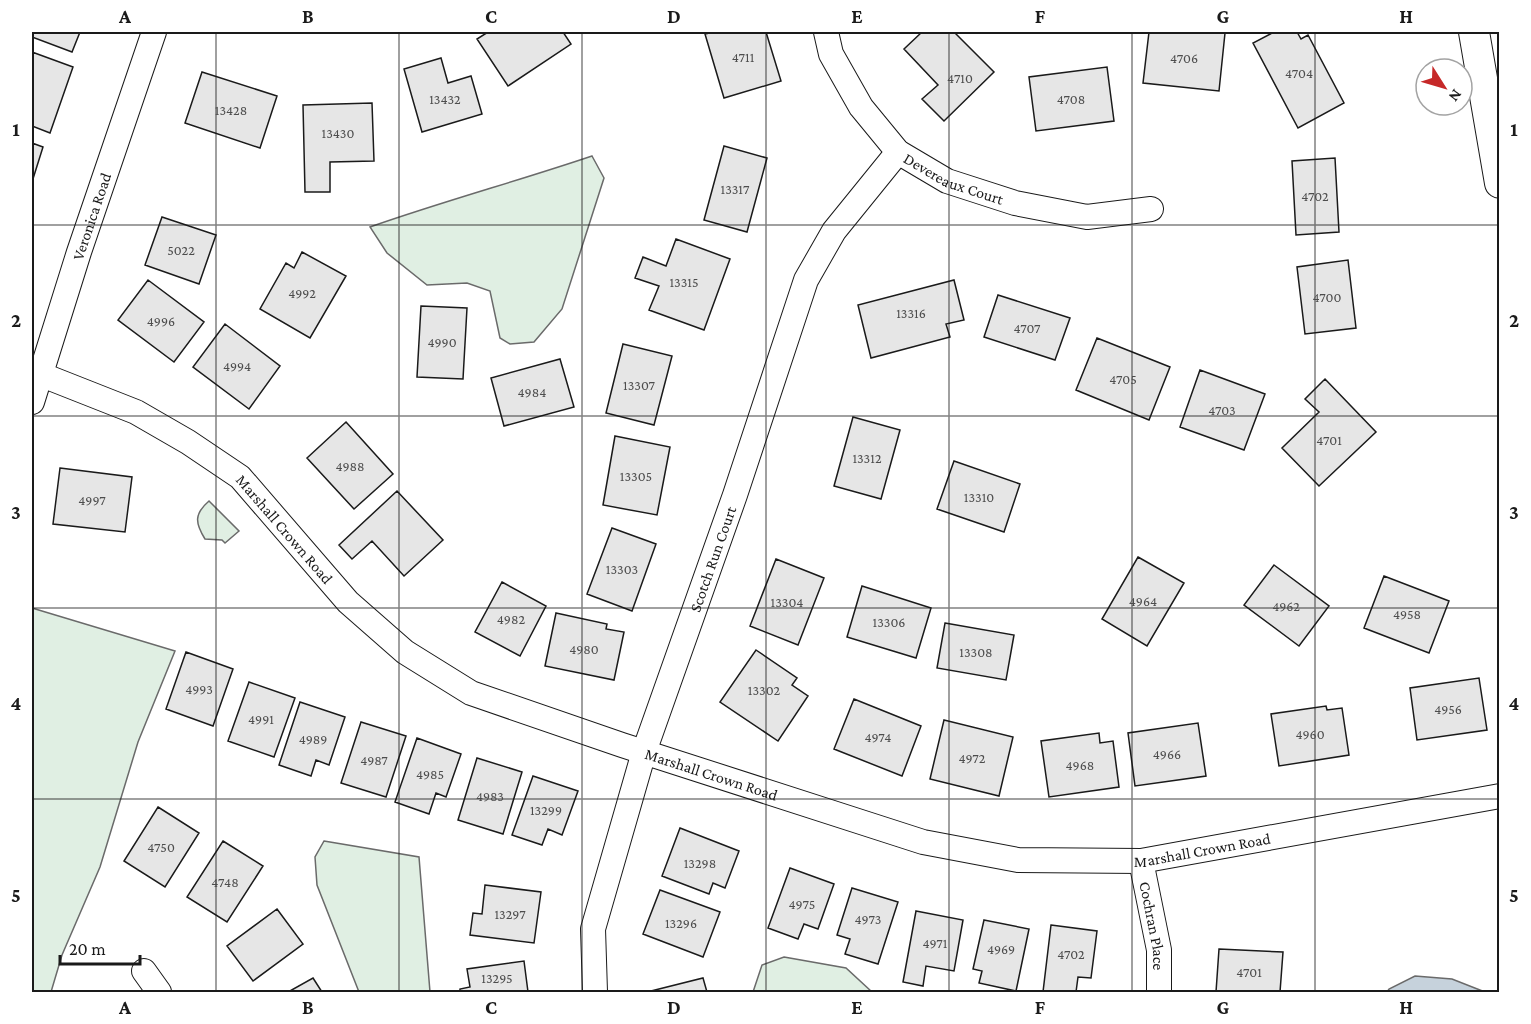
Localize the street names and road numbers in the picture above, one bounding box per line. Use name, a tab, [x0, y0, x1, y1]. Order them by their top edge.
street label: Devereaux Court	[901, 149, 1006, 208]
street label: Veronica Road	[69, 170, 115, 262]
street label: Marshall Crown Road	[233, 471, 336, 588]
street label: Scotch Run Court	[686, 503, 740, 614]
street label: Marshall Crown Road	[643, 745, 780, 804]
street label: Marshall Crown Road	[1134, 830, 1272, 870]
street label: Cochran Place	[1136, 880, 1167, 970]

